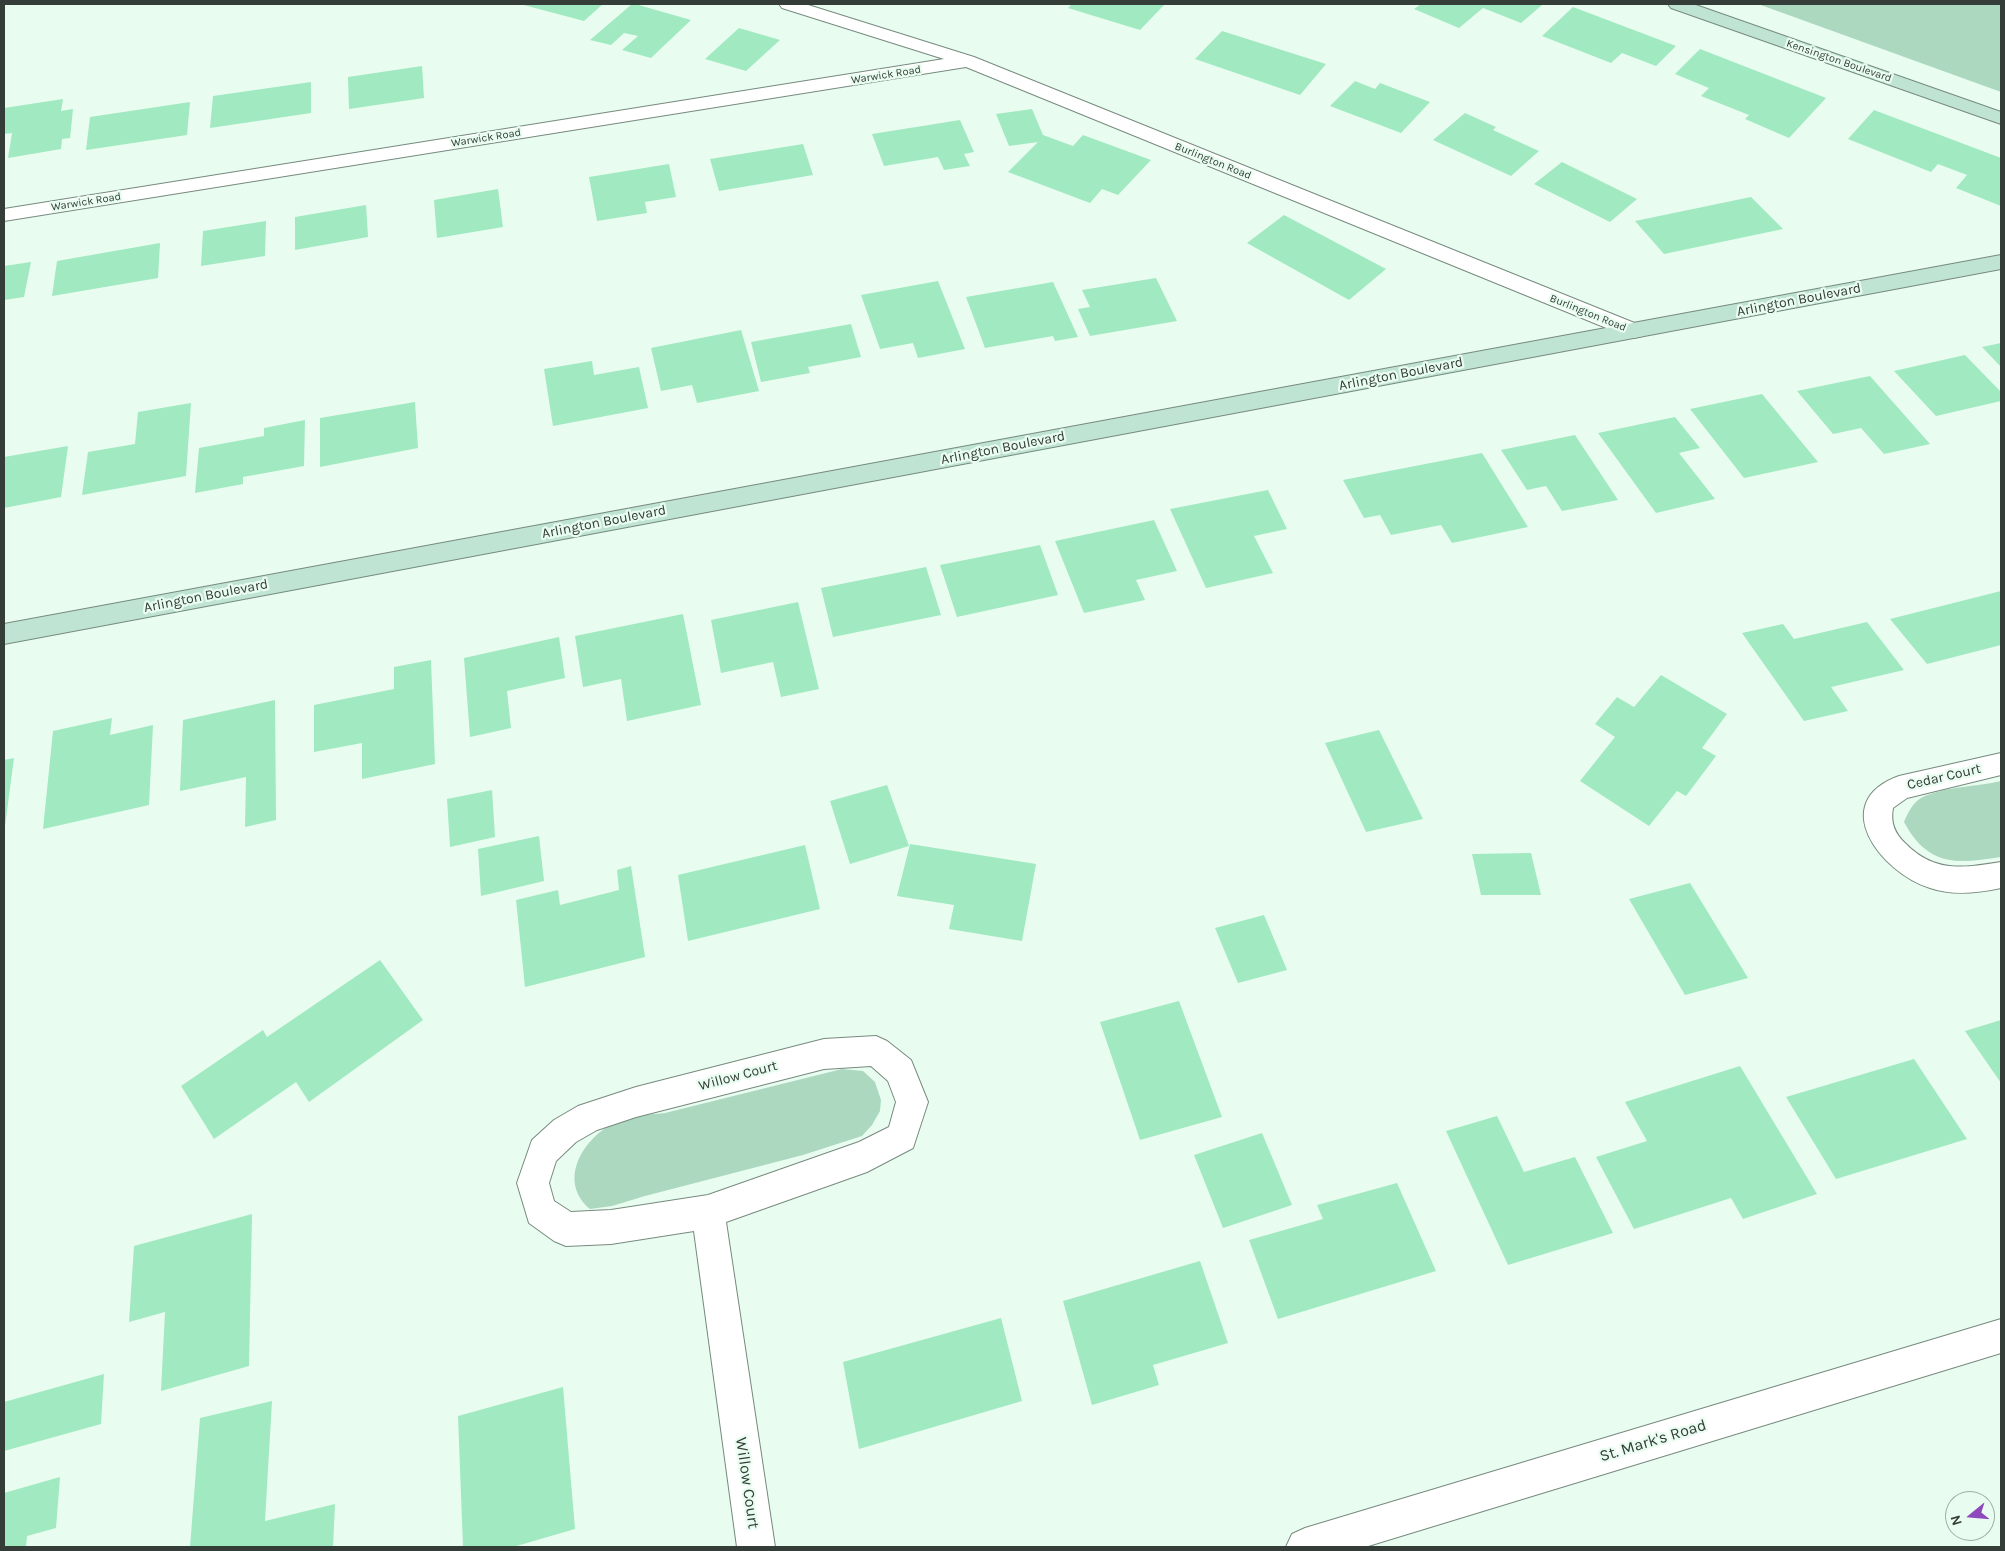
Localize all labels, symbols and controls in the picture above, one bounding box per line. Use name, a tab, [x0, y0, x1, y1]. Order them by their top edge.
street label: Kensington Boulevard	[1785, 37, 1893, 85]
street label: Warwick Road	[850, 63, 922, 87]
street label: Warwick Road	[450, 126, 522, 150]
street label: Burlington Road	[1173, 140, 1253, 182]
street label: Warwick Road	[50, 190, 122, 214]
street label: Arlington Boulevard	[1735, 280, 1863, 320]
street label: Burlington Road	[1548, 292, 1628, 334]
street label: Arlington Boulevard	[1337, 354, 1465, 394]
street label: Arlington Boulevard	[939, 428, 1067, 468]
street label: Arlington Boulevard	[540, 502, 668, 542]
street label: Arlington Boulevard	[142, 576, 270, 616]
street label: Cedar Court	[1905, 760, 1983, 794]
street label: Willow Court	[697, 1057, 779, 1095]
street label: St. Mark's Road	[1597, 1416, 1709, 1466]
street label: Willow Court	[731, 1436, 763, 1530]
north arrow	[1945, 1491, 1995, 1541]
text: N	[1947, 1513, 1966, 1528]

